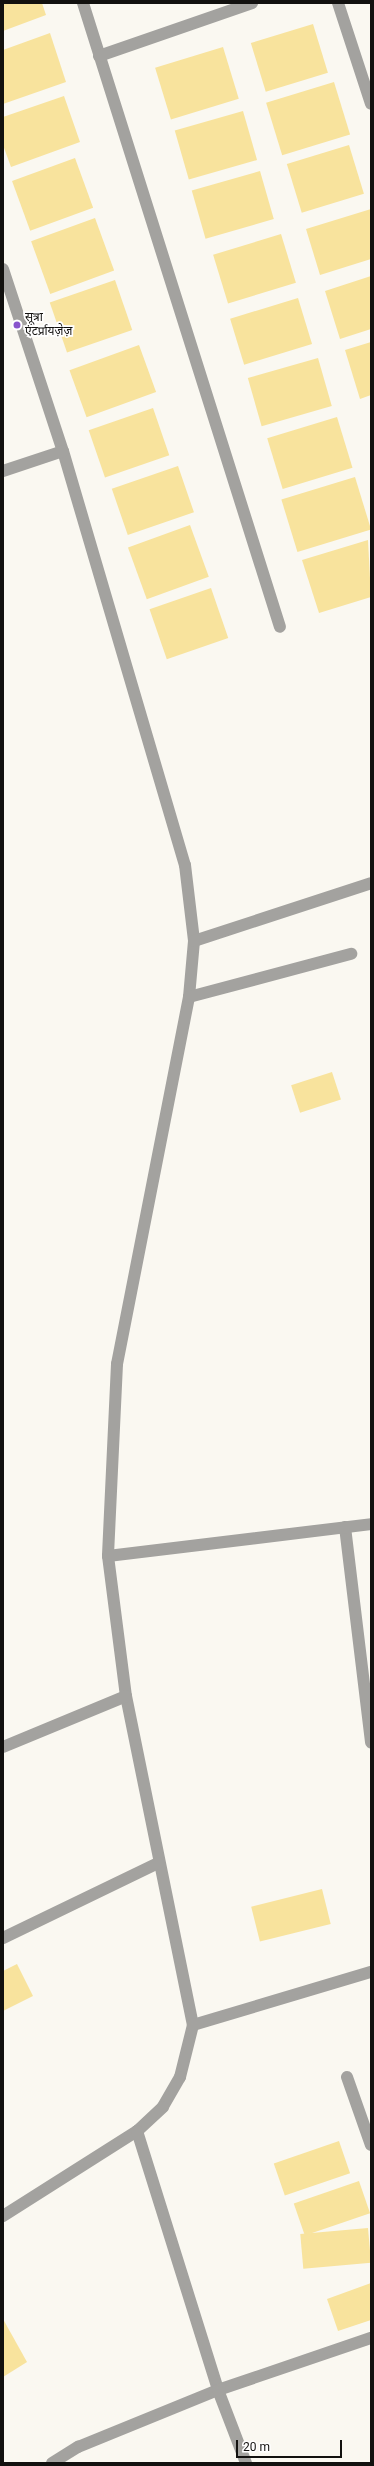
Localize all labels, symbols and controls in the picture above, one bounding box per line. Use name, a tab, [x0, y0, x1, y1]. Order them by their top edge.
place label: सूत्रा एंटर्प्रायज़ेज़	[25, 311, 72, 339]
marker: सूत्रा एंटर्प्रायज़ेज़	[12, 320, 22, 330]
scale bar	[238, 2432, 344, 2458]
text: 20 m	[243, 2440, 270, 2454]

